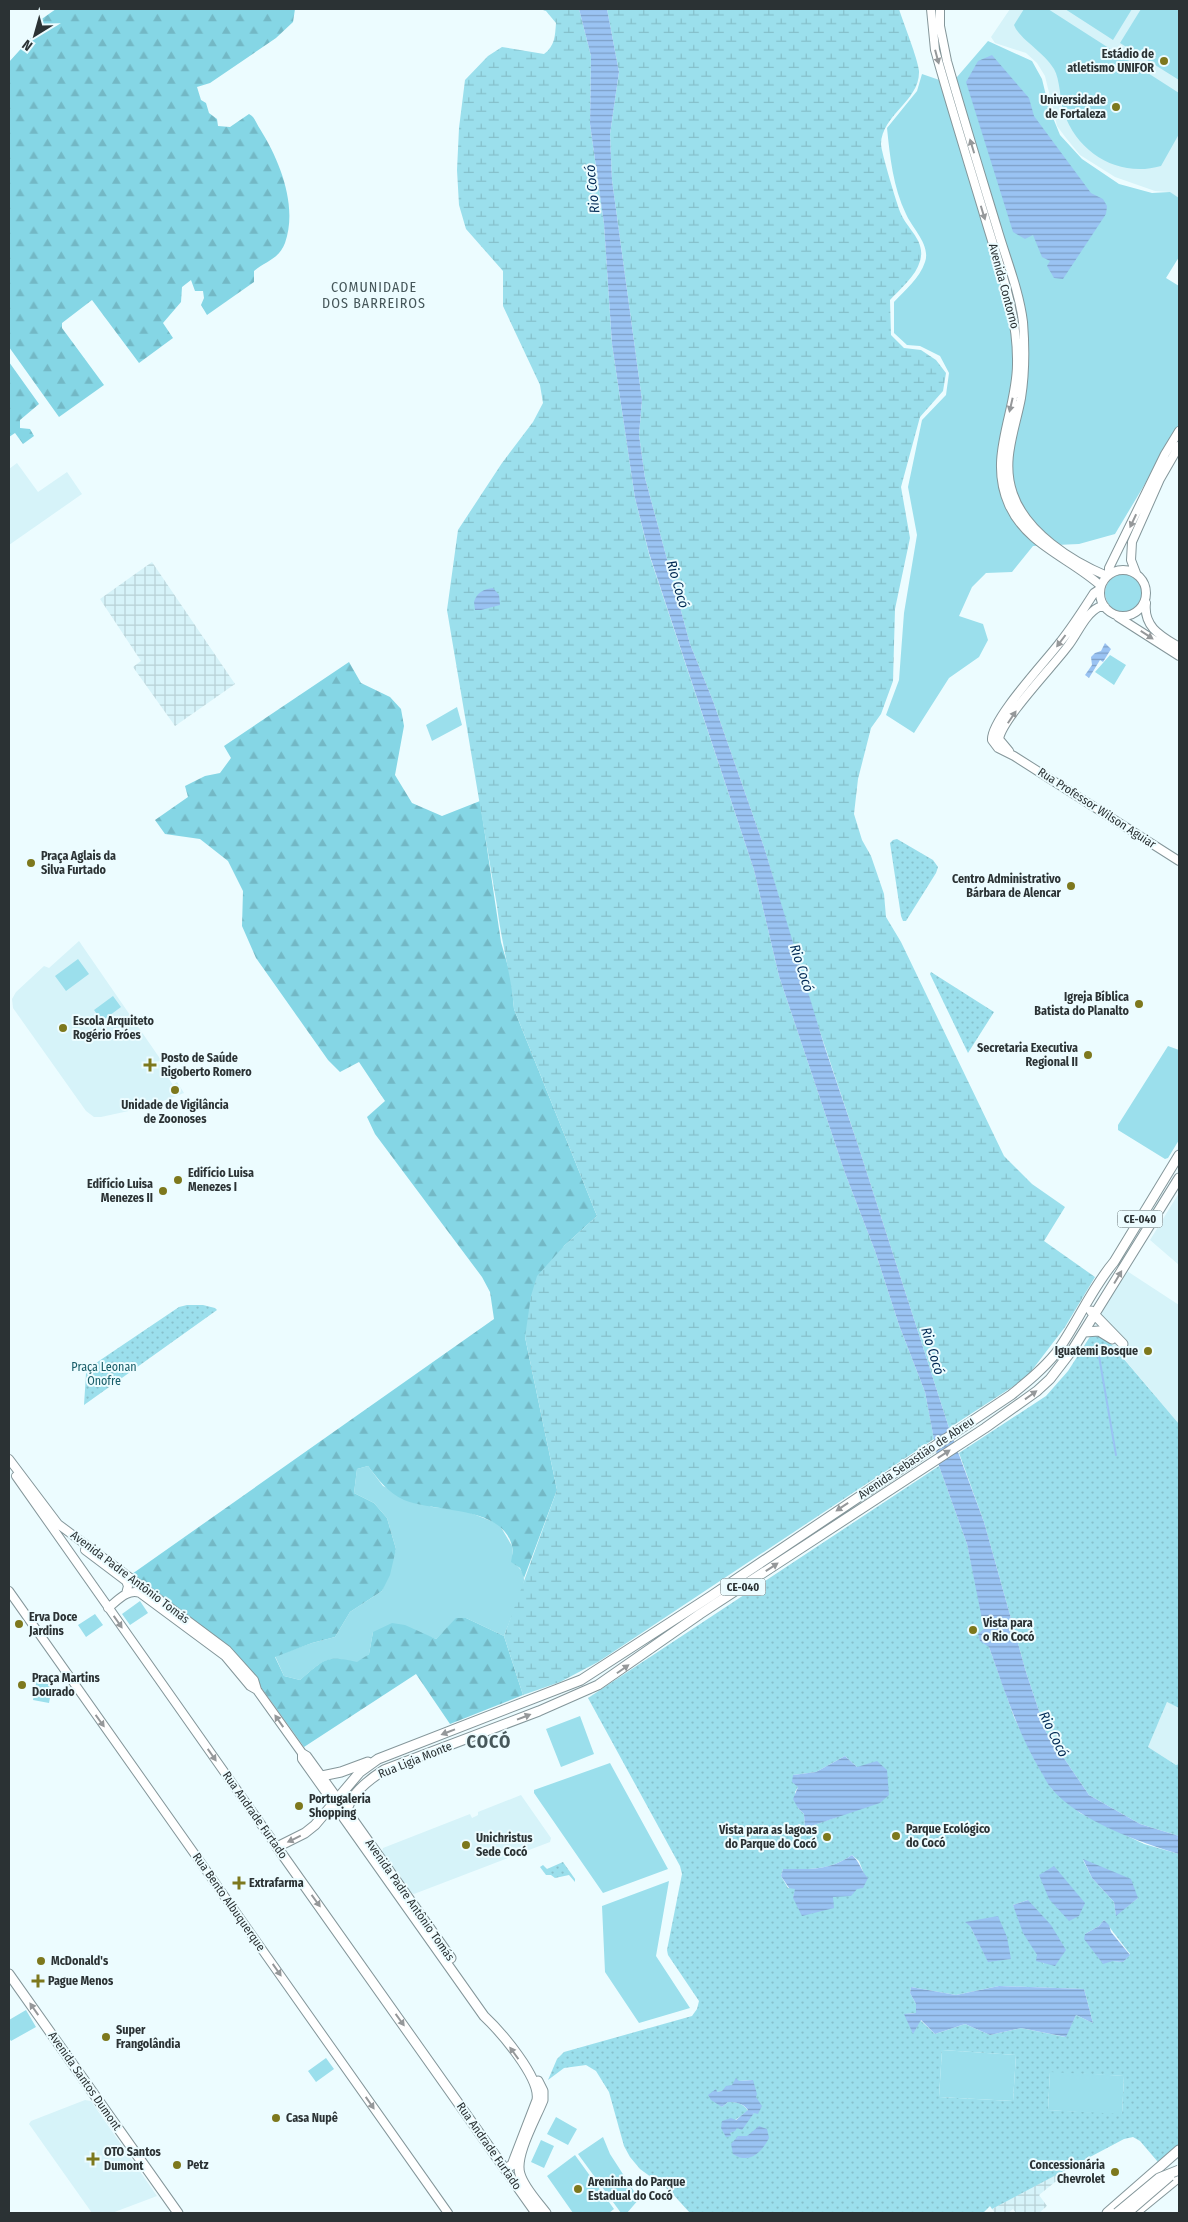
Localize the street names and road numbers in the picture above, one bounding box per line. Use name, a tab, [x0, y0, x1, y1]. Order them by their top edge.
street label: Avenida Contorno	[986, 242, 1022, 330]
street label: Rua Professor Wilson Aguiar	[1035, 765, 1159, 852]
road number: CE-040	[1118, 1210, 1162, 1228]
street label: Avenida Sebastião de Abreu	[855, 1414, 977, 1502]
street label: Avenida Padre Antônio Tomás	[68, 1528, 192, 1626]
road number: CE-040	[720, 1578, 766, 1595]
street label: Rua Ligia Monte	[376, 1739, 454, 1781]
street label: Rua Andrade Furtado	[220, 1769, 290, 1861]
street label: Avenida Padre Antônio Tomás	[363, 1837, 457, 1963]
street label: Rua Bento Albuquerque	[190, 1850, 268, 1954]
street label: Avenida Santos Dumont	[46, 2029, 124, 2133]
street label: Rua Andrade Furtado	[454, 2100, 524, 2192]

